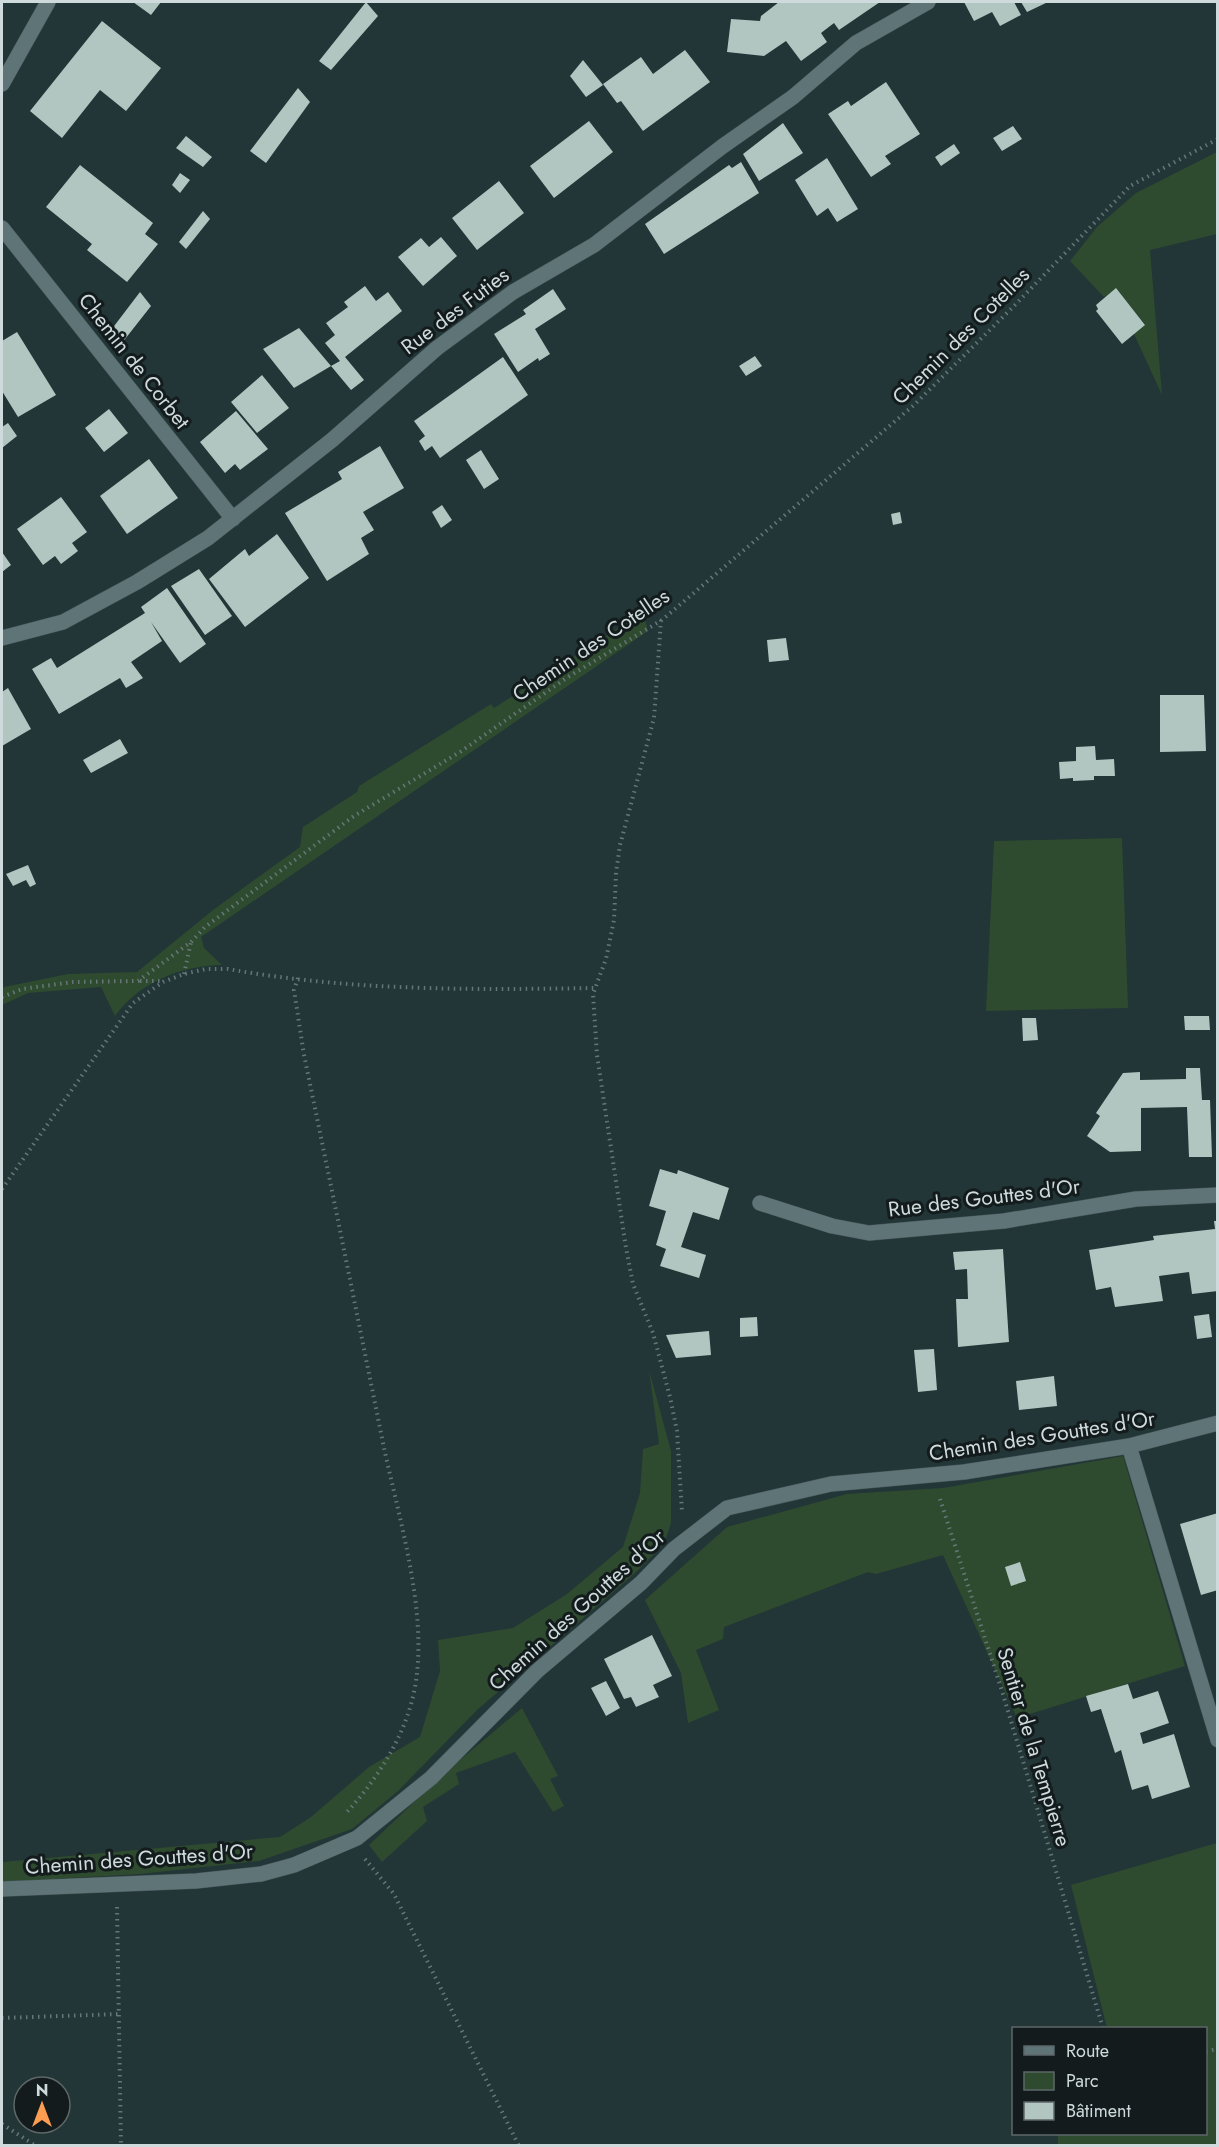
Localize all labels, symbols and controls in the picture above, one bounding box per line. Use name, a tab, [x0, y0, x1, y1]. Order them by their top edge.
street label: Rue des Futies	[395, 260, 515, 362]
street label: Chemin des Cotelles	[885, 260, 1037, 412]
street label: Chemin de Corbet	[71, 287, 197, 435]
street label: Chemin des Cotelles	[507, 581, 675, 709]
street label: Rue des Gouttes d'Or	[886, 1171, 1082, 1225]
street label: Chemin des Gouttes d'Or	[927, 1403, 1158, 1469]
street label: Chemin des Gouttes d'Or	[482, 1522, 673, 1698]
street label: Sentier de la Tempierre	[989, 1644, 1079, 1850]
street label: Chemin des Gouttes d'Or	[24, 1836, 255, 1882]
legend	[1012, 2027, 1207, 2135]
text: Route	[1066, 2038, 1109, 2064]
text: Parc	[1066, 2068, 1099, 2094]
north arrow	[12, 2075, 72, 2135]
text: N	[36, 2079, 48, 2102]
text: Bâtiment	[1066, 2098, 1132, 2124]

